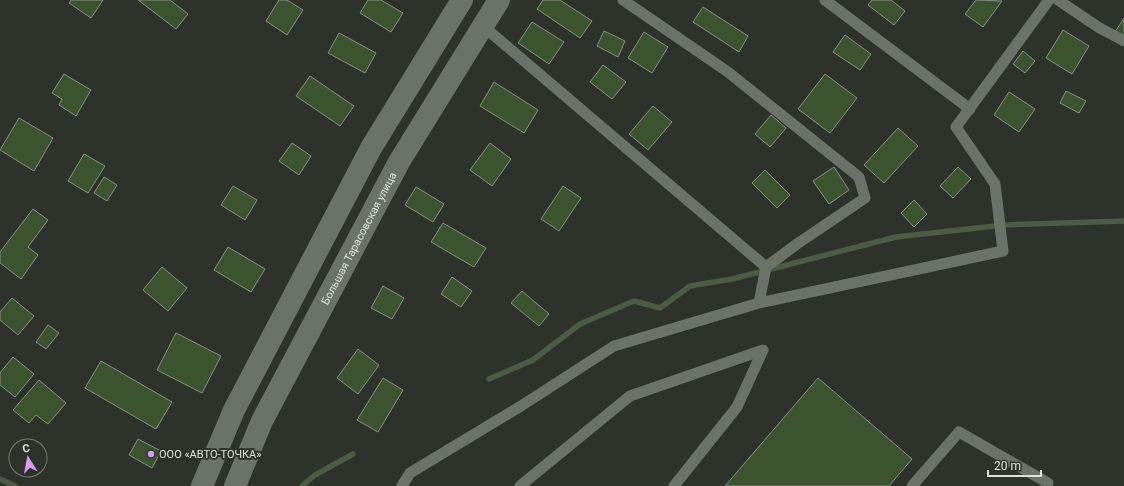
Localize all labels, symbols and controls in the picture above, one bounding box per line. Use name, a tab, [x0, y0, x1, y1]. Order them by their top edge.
street label: Большая Тарасовская улица	[319, 170, 399, 307]
north arrow	[8, 438, 48, 478]
text: С	[21, 442, 31, 456]
place label: ООО «АВТО-ТОЧКА»	[159, 448, 261, 461]
marker: ООО «АВТО-ТОЧКА»	[146, 449, 156, 459]
scale bar	[988, 452, 1041, 478]
text: 20 m	[994, 459, 1021, 473]

